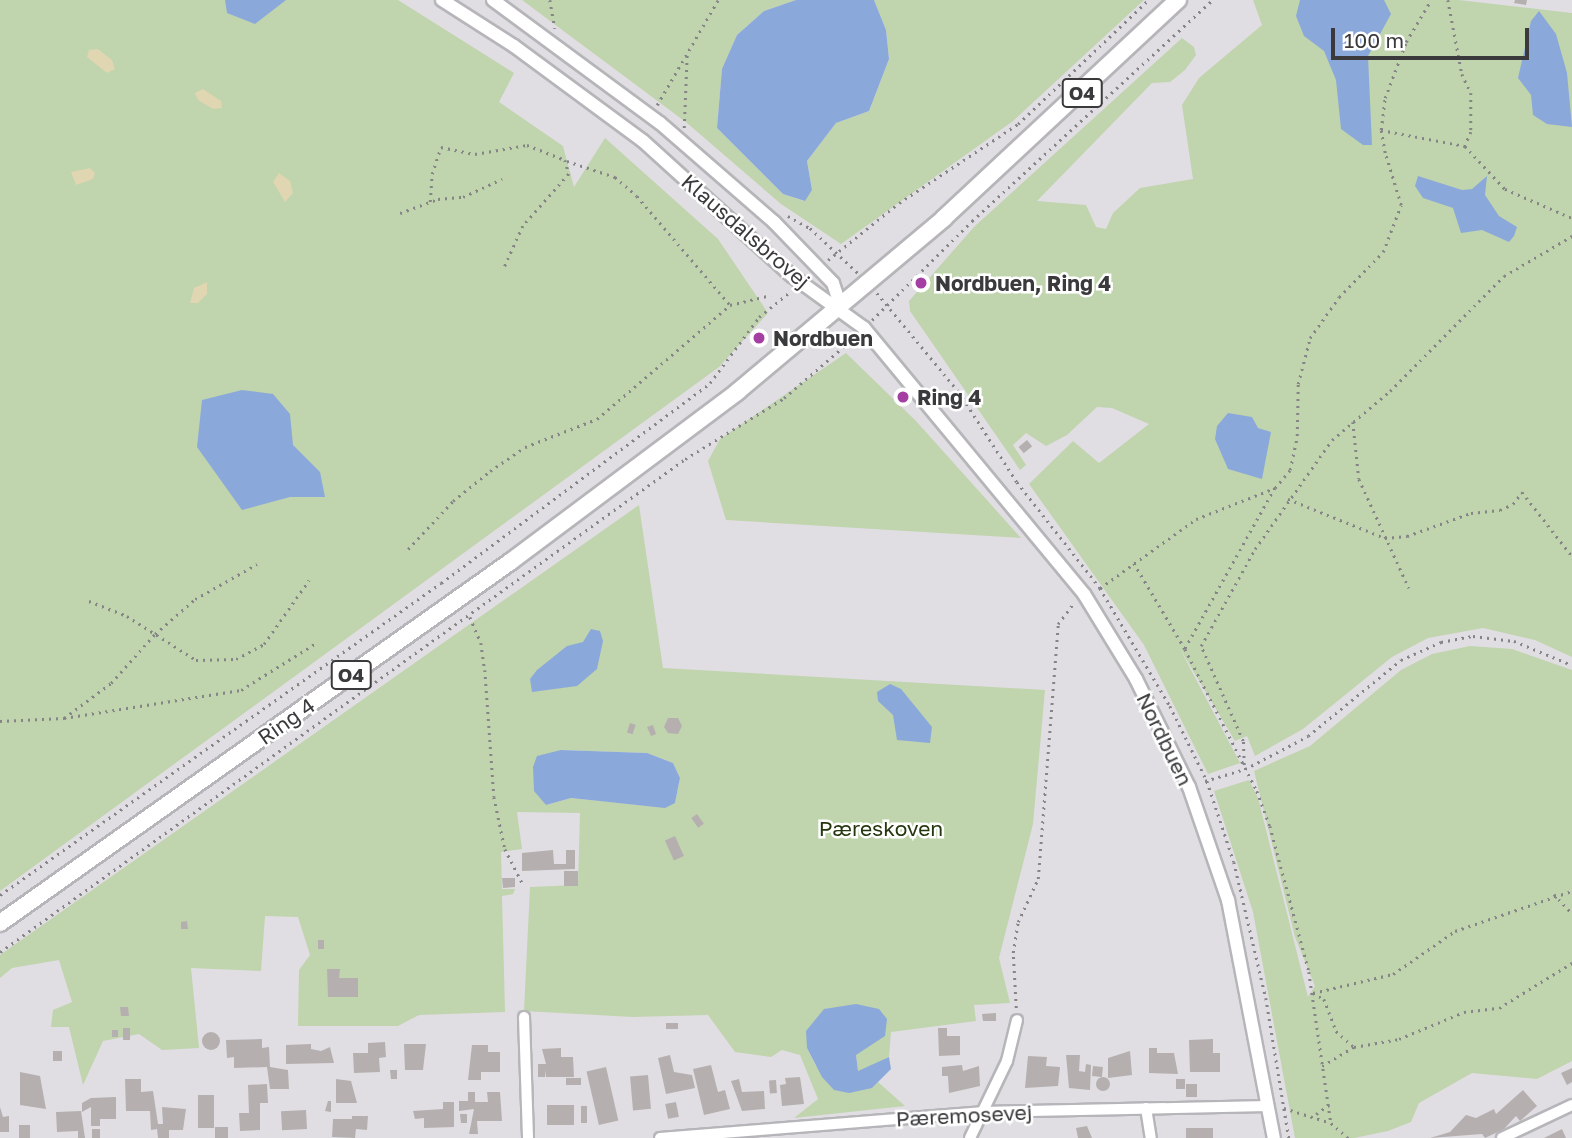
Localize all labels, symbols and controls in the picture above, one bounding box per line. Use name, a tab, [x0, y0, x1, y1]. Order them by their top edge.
scale bar	[1334, 14, 1532, 58]
text: 100 m	[1344, 27, 1404, 53]
road number: O4	[1061, 78, 1103, 108]
street label: Klausdalsbrovej	[677, 168, 815, 294]
place label: Nordbuen, Ring 4	[935, 270, 1111, 296]
marker: Nordbuen, Ring 4	[913, 275, 929, 291]
place label: Nordbuen	[773, 325, 873, 351]
marker: Nordbuen	[751, 330, 767, 346]
place label: Ring 4	[917, 384, 981, 410]
marker: Ring 4	[895, 389, 911, 405]
road number: O4	[330, 660, 372, 690]
street label: Nordbuen	[1132, 688, 1198, 790]
street label: Ring 4	[253, 692, 319, 750]
park label: Pæreskoven	[819, 815, 943, 841]
street label: Pæremosevej	[895, 1099, 1033, 1131]

